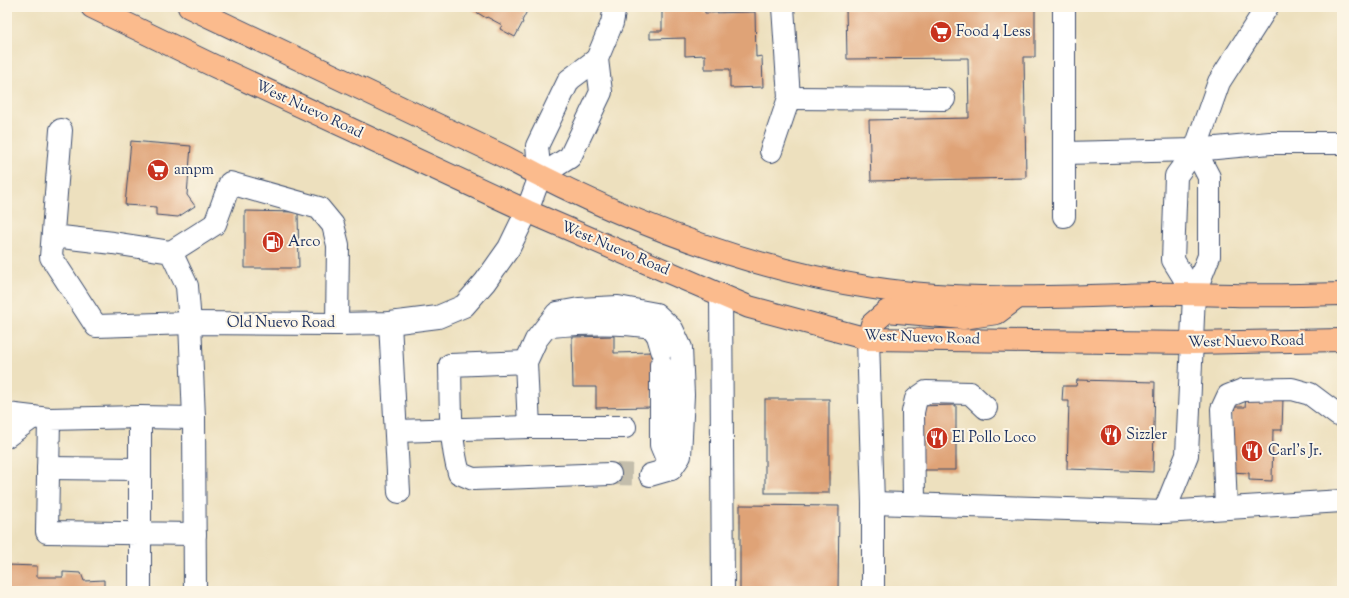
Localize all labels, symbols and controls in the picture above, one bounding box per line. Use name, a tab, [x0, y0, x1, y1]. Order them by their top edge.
supermarket icon: Food 4 Less	[928, 19, 954, 45]
place label: Food 4 Less	[956, 22, 1031, 43]
street label: West Nuevo Road	[252, 76, 367, 144]
supermarket icon: ampm	[145, 157, 171, 183]
place label: ampm	[174, 160, 214, 181]
street label: West Nuevo Road	[557, 217, 673, 282]
fuel station icon: Arco	[260, 229, 286, 255]
place label: Arco	[288, 232, 321, 253]
street label: Old Nuevo Road	[227, 313, 336, 334]
street label: West Nuevo Road	[864, 325, 981, 351]
street label: West Nuevo Road	[1188, 330, 1305, 354]
restaurant icon: Sizzler	[1098, 422, 1124, 448]
restaurant icon: El Pollo Loco	[924, 425, 950, 451]
place label: Sizzler	[1126, 425, 1168, 446]
place label: El Pollo Loco	[952, 428, 1036, 449]
restaurant icon: Carl's Jr.	[1239, 438, 1265, 464]
place label: Carl's Jr.	[1268, 441, 1322, 462]

